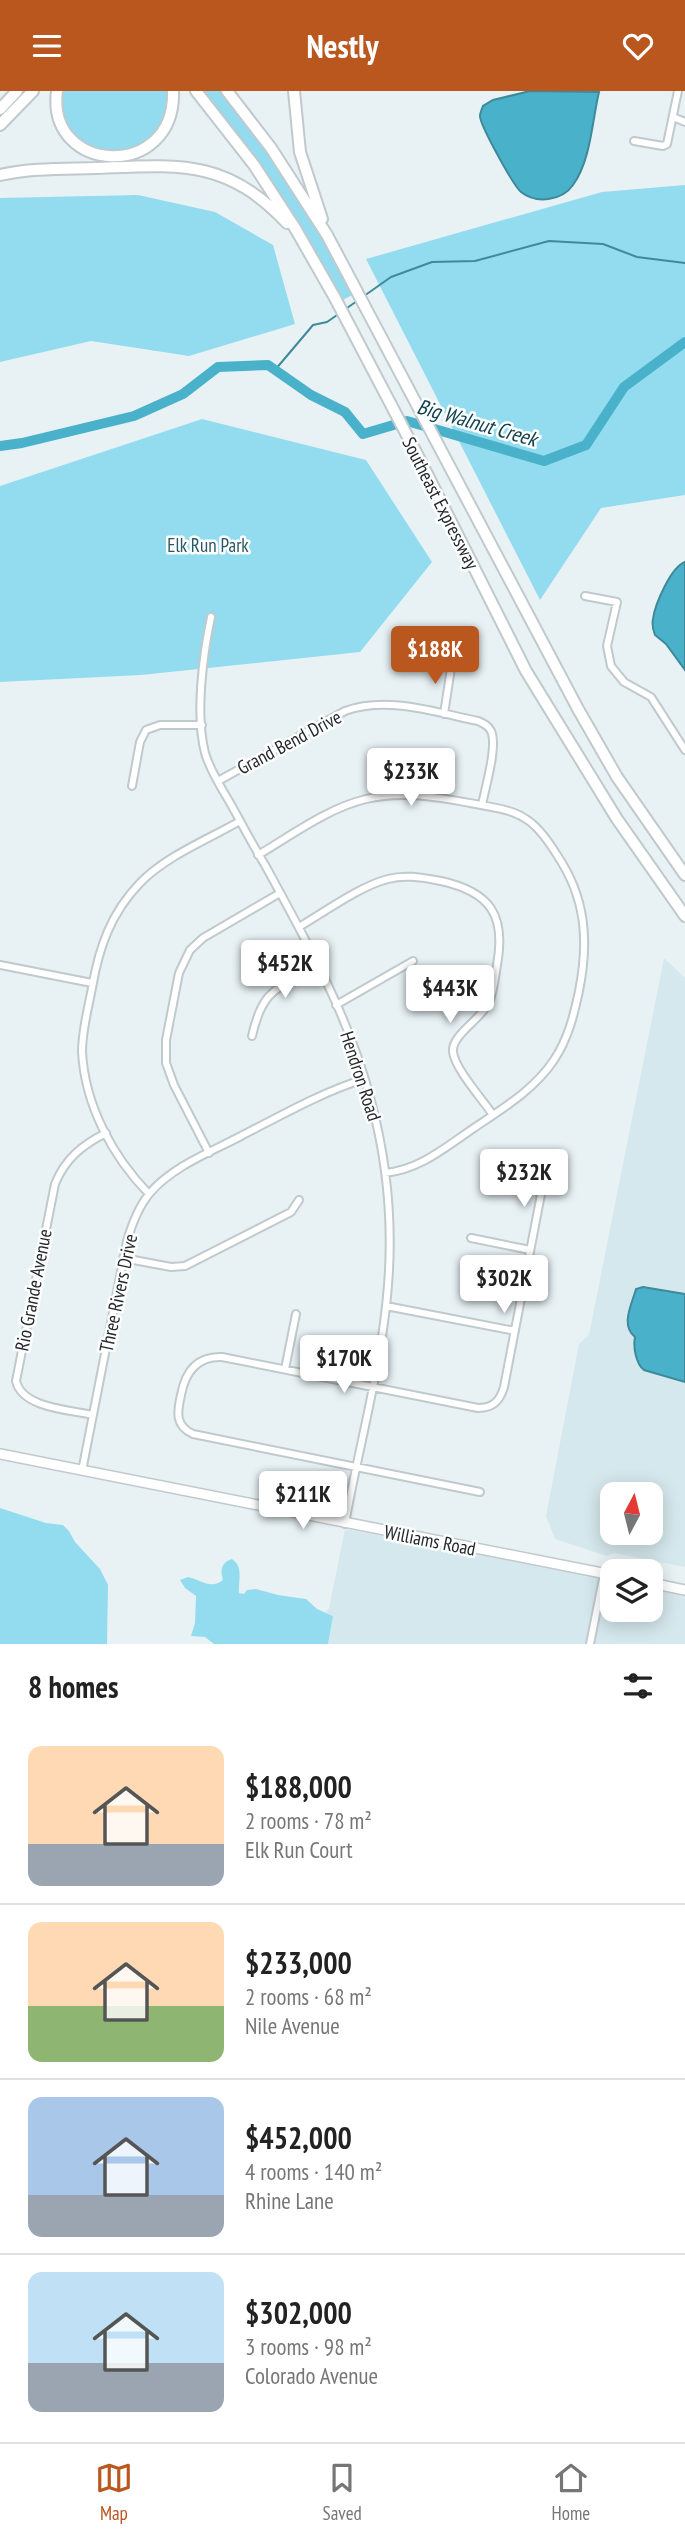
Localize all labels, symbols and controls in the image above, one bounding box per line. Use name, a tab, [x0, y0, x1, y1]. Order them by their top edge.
text: Nestly	[306, 25, 379, 67]
icon: menu	[28, 27, 66, 65]
icon: heart	[619, 27, 657, 65]
water label: Big Walnut Creek	[414, 393, 543, 453]
street label: Southeast Expressway	[397, 433, 485, 574]
park label: Elk Run Park	[167, 533, 249, 557]
pin: $188K	[386, 627, 484, 686]
text: $188K	[407, 634, 463, 663]
street label: Grand Bend Drive	[233, 704, 345, 780]
pin: $233K	[362, 749, 460, 808]
text: $233K	[383, 756, 439, 785]
pin: $452K	[236, 941, 334, 1000]
text: $452K	[257, 948, 313, 977]
pin: $443K	[401, 965, 499, 1025]
text: $443K	[422, 973, 478, 1002]
street label: Hendron Road	[335, 1028, 387, 1124]
pin: $232K	[475, 1149, 573, 1209]
text: $232K	[496, 1157, 552, 1186]
street label: Rio Grande Avenue	[9, 1227, 57, 1353]
street label: Three Rivers Drive	[94, 1232, 142, 1354]
pin: $302K	[455, 1255, 553, 1315]
text: $302K	[476, 1263, 532, 1292]
pin: $170K	[295, 1335, 393, 1395]
text: $170K	[316, 1343, 372, 1372]
pin: $211K	[254, 1471, 352, 1531]
text: $211K	[275, 1479, 331, 1508]
north arrow	[600, 1482, 663, 1545]
map controls	[600, 1482, 663, 1622]
street label: Williams Road	[382, 1519, 478, 1561]
button: layers	[600, 1559, 663, 1622]
text: 8 homes	[28, 1667, 119, 1706]
icon: filters	[619, 1667, 657, 1705]
text: $188,000	[245, 1767, 352, 1806]
icon: home	[84, 1774, 168, 1858]
text: 2 rooms · 78 m²	[245, 1806, 372, 1835]
text: Elk Run Court	[245, 1835, 352, 1864]
text: $233,000	[245, 1943, 352, 1982]
icon: home	[84, 1950, 168, 2034]
text: 2 rooms · 68 m²	[245, 1982, 372, 2011]
text: Nile Avenue	[245, 2011, 340, 2040]
text: $452,000	[245, 2118, 352, 2157]
icon: home	[84, 2125, 168, 2209]
text: 4 rooms · 140 m²	[245, 2157, 382, 2186]
text: Rhine Lane	[245, 2186, 334, 2215]
text: $302,000	[245, 2293, 352, 2332]
icon: home	[84, 2300, 168, 2384]
text: 3 rooms · 98 m²	[245, 2332, 372, 2361]
text: Colorado Avenue	[245, 2361, 378, 2390]
tab: Map	[95, 2459, 133, 2525]
tab: Saved	[323, 2459, 362, 2525]
tab: Home	[552, 2459, 590, 2525]

